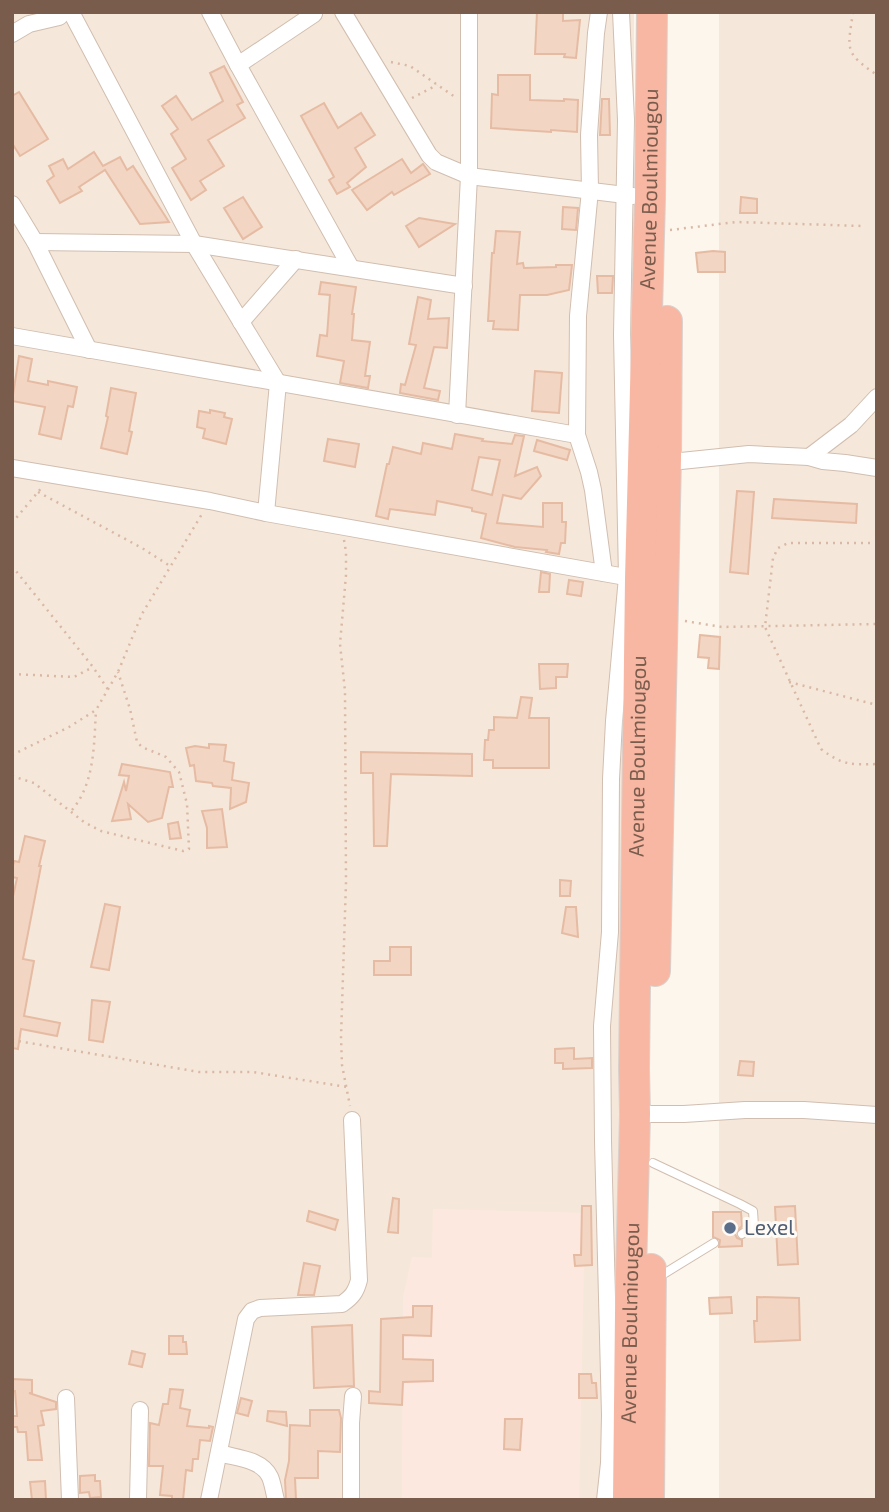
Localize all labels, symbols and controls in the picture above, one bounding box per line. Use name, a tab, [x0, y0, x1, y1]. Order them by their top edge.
street label: Avenue Boulmiougou	[634, 88, 662, 290]
street label: Avenue Boulmiougou	[623, 655, 650, 857]
place label: Lexel	[744, 1214, 795, 1239]
marker: Lexel	[722, 1220, 738, 1236]
street label: Avenue Boulmiougou	[615, 1222, 643, 1424]

